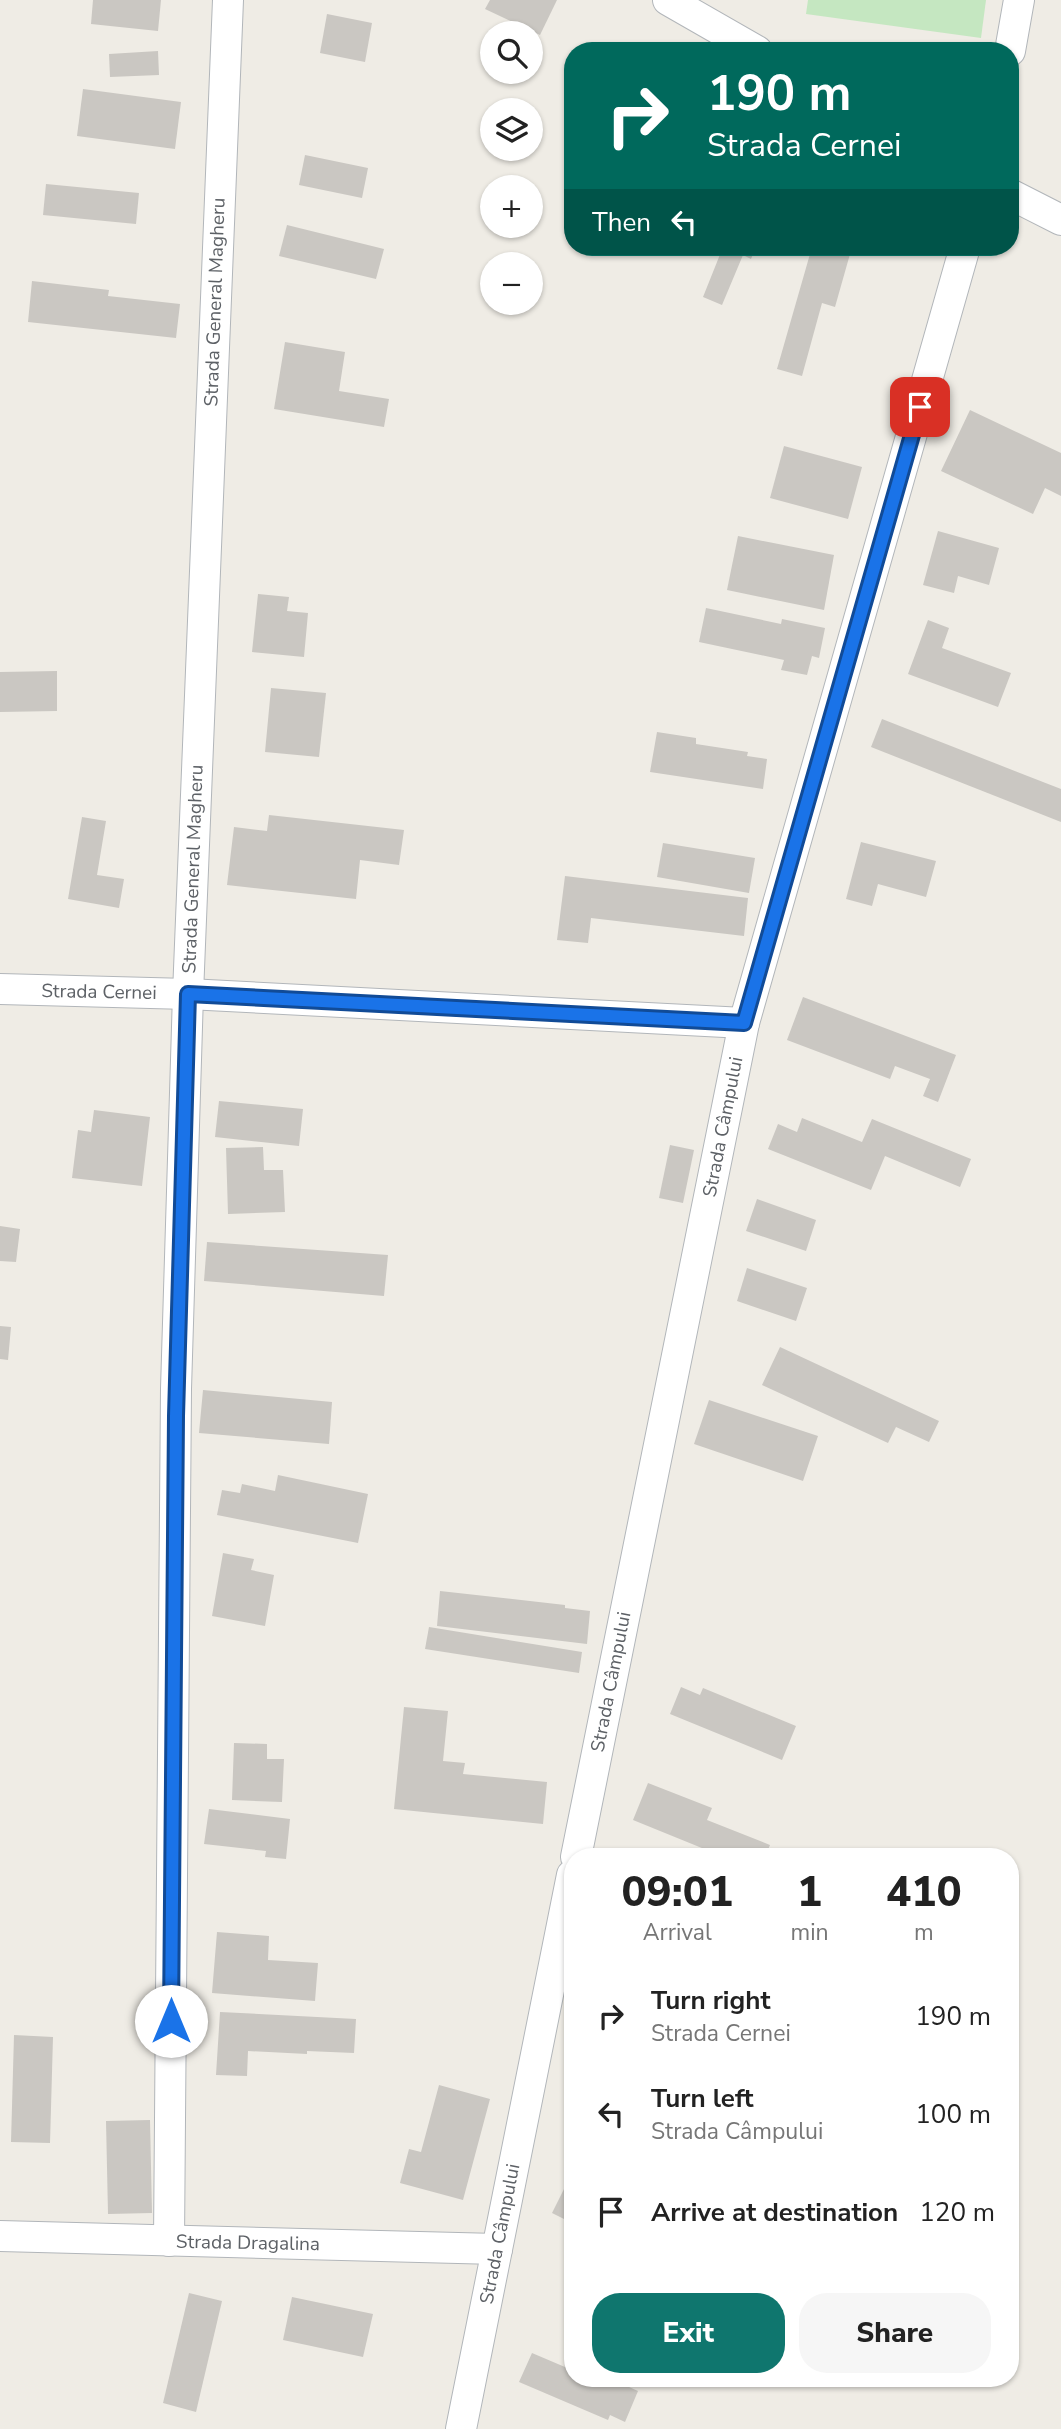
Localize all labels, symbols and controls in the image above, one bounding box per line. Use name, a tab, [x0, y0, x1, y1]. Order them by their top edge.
map controls	[480, 21, 543, 315]
button: search	[480, 21, 543, 84]
text: 190 m	[707, 60, 851, 127]
icon: right	[592, 70, 683, 161]
button: layers	[480, 98, 543, 161]
text: Strada Cernei	[707, 124, 901, 167]
button: +	[480, 175, 543, 238]
street label: Strada General Magheru	[198, 197, 232, 407]
icon: left	[665, 203, 703, 241]
text: Then	[592, 205, 651, 240]
button: −	[480, 252, 543, 315]
pin	[890, 377, 950, 437]
icon: arrive	[901, 388, 939, 426]
street label: Strada General Magheru	[176, 764, 210, 974]
street label: Strada Cernei	[41, 978, 157, 1006]
street label: Strada Câmpului	[697, 1055, 749, 1199]
street label: Strada Câmpului	[585, 1610, 637, 1754]
text: 09:01	[621, 1864, 733, 1921]
text: 1	[797, 1864, 822, 1921]
text: 410	[886, 1864, 962, 1921]
text: Arrival	[643, 1917, 712, 1948]
text: min	[791, 1917, 829, 1948]
text: m	[914, 1917, 934, 1948]
text: Turn right	[651, 1983, 770, 2018]
position arrow	[134, 1984, 208, 2058]
icon: right	[592, 1997, 630, 2035]
text: 190 m	[915, 1999, 991, 2034]
text: Strada Cernei	[651, 2018, 791, 2049]
text: Turn left	[651, 2081, 754, 2116]
icon: left	[592, 2095, 630, 2133]
text: 100 m	[915, 2097, 991, 2132]
text: Strada Câmpului	[651, 2116, 823, 2147]
street label: Strada Câmpului	[474, 2162, 526, 2306]
icon: arrive	[592, 2193, 630, 2231]
text: Arrive at destination	[651, 2195, 898, 2230]
text: 120 m	[919, 2195, 995, 2230]
street label: Strada Dragalina	[176, 2229, 320, 2257]
button: Exit	[592, 2293, 785, 2373]
button: Share	[799, 2293, 991, 2373]

